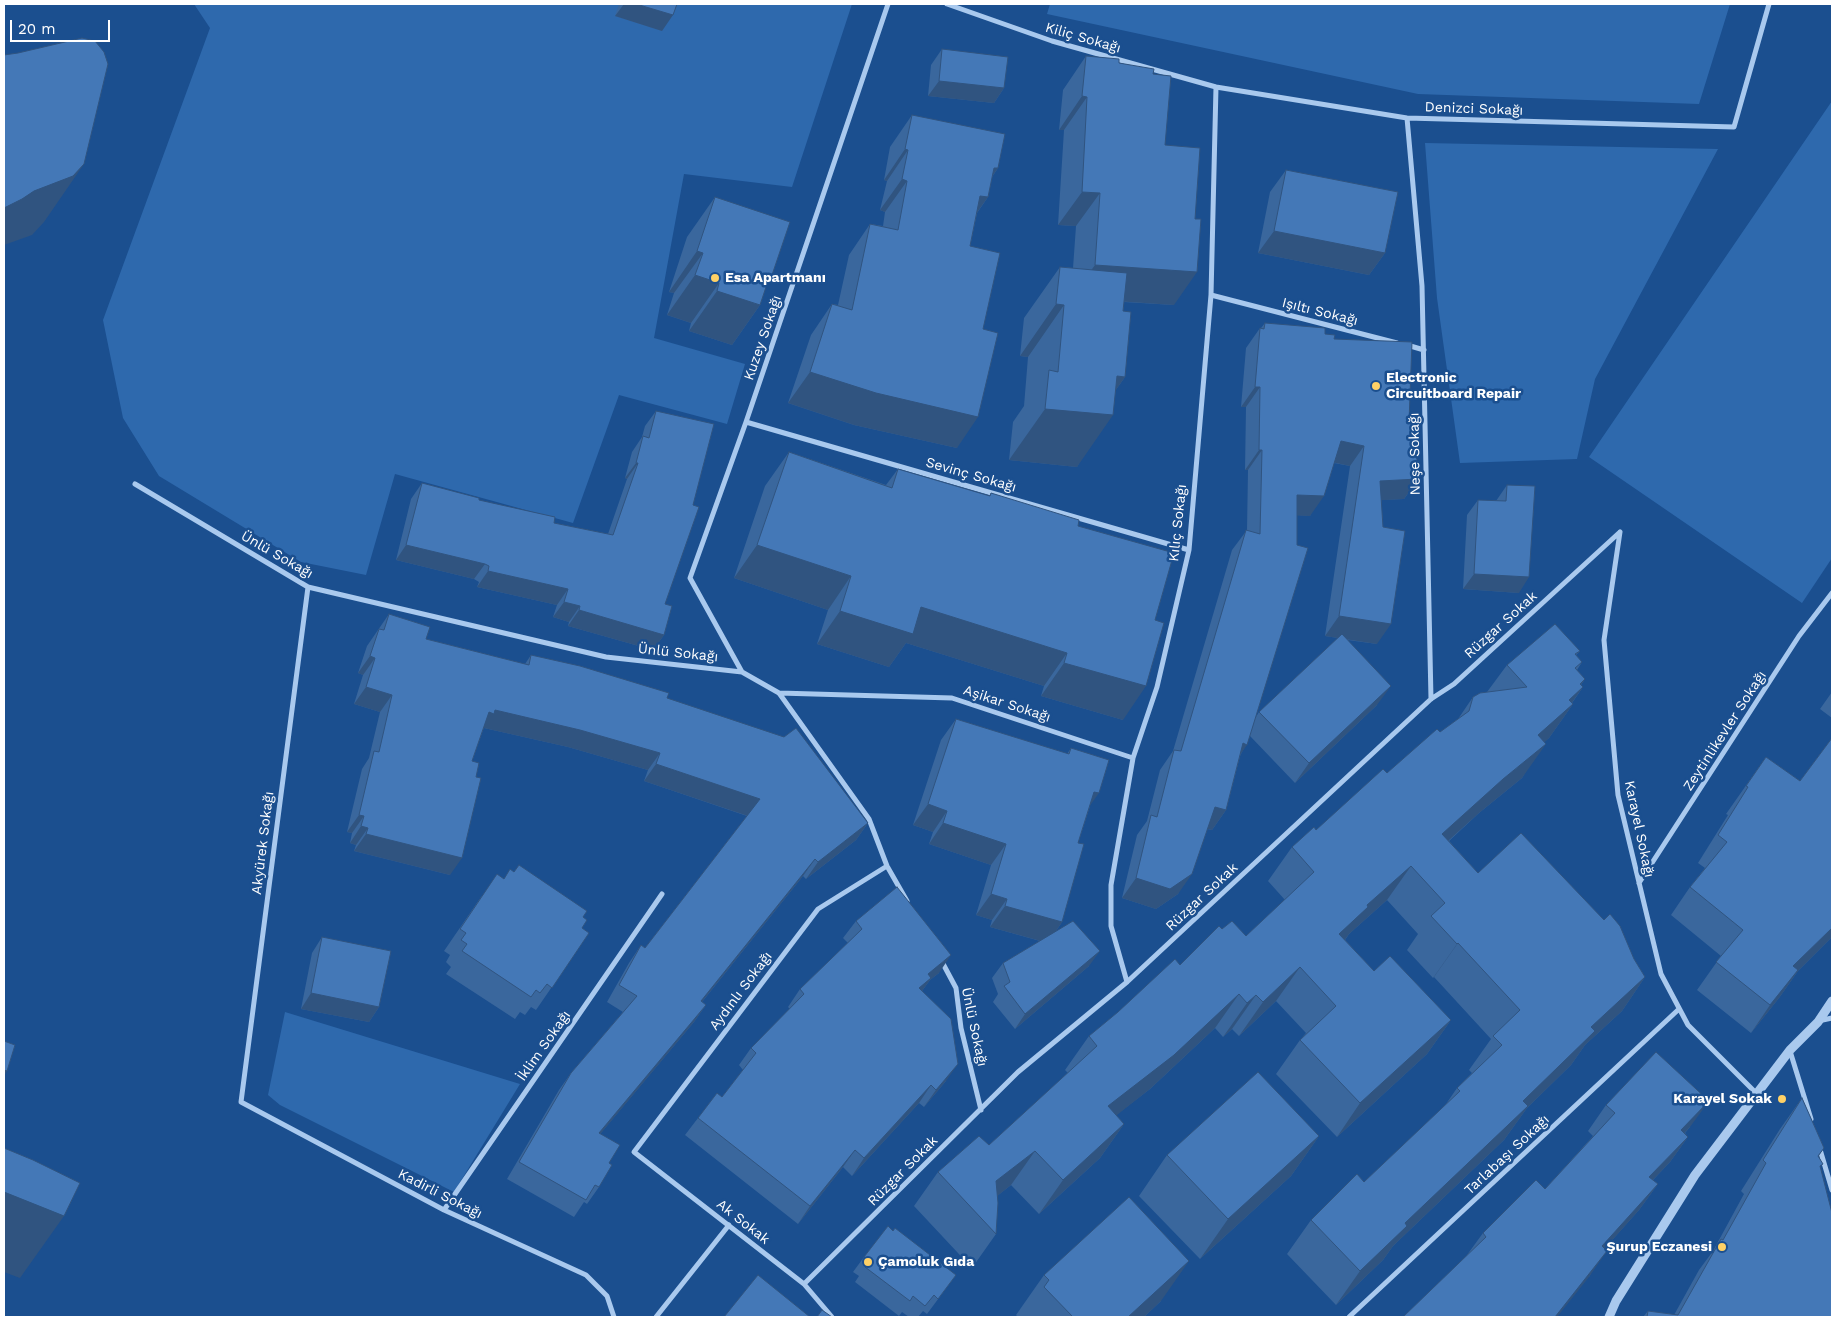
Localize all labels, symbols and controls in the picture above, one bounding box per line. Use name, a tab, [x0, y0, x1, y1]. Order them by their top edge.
scale bar	[12, 10, 112, 42]
street label: Kiliç Sokağı	[1043, 19, 1123, 57]
text: 20 m	[18, 20, 56, 38]
street label: Denizci Sokağı	[1424, 99, 1524, 119]
place label: Esa Apartmanı	[725, 270, 826, 286]
marker: Esa Apartmanı	[709, 272, 721, 284]
street label: Kuzey Sokağı	[741, 293, 785, 383]
street label: Işıltı Sokağı	[1280, 294, 1360, 330]
place label: Electronic Circuitboard Repair	[1386, 370, 1521, 402]
marker: Electronic Circuitboard Repair	[1370, 380, 1382, 392]
street label: Neşe Sokağı	[1406, 412, 1424, 496]
street label: Sevinç Sokağı	[924, 454, 1018, 496]
street label: Kılıç Sokağı	[1166, 483, 1190, 563]
street label: Ünlü Sokağı	[238, 528, 316, 582]
street label: Rüzgar Sokak	[1461, 588, 1541, 662]
street label: Ünlü Sokağı	[637, 640, 719, 666]
street label: Zeytinlikevler Sokağı	[1680, 668, 1770, 794]
street label: Aşikar Sokağı	[961, 682, 1053, 726]
street label: Karayel Sokağı	[1621, 779, 1657, 879]
street label: Akyürek Sokağı	[248, 791, 278, 895]
street label: Rüzgar Sokak	[1163, 859, 1241, 935]
street label: Aydınlı Sokağı	[706, 948, 776, 1034]
street label: Ünlü Sokağı	[957, 986, 991, 1068]
street label: İklim Sokağı	[513, 1007, 575, 1085]
place label: Karayel Sokak	[1673, 1091, 1772, 1107]
marker: Karayel Sokak	[1776, 1093, 1788, 1105]
street label: Tarlabaşı Sokağı	[1461, 1111, 1553, 1199]
street label: Rüzgar Sokak	[864, 1132, 942, 1210]
street label: Kadirli Sokağı	[395, 1166, 485, 1222]
street label: Ak Sokak	[713, 1196, 773, 1248]
place label: Şurup Eczanesi	[1607, 1239, 1712, 1255]
marker: Şurup Eczanesi	[1716, 1241, 1728, 1253]
place label: Çamoluk Gıda	[878, 1254, 974, 1270]
marker: Çamoluk Gıda	[862, 1256, 874, 1268]

